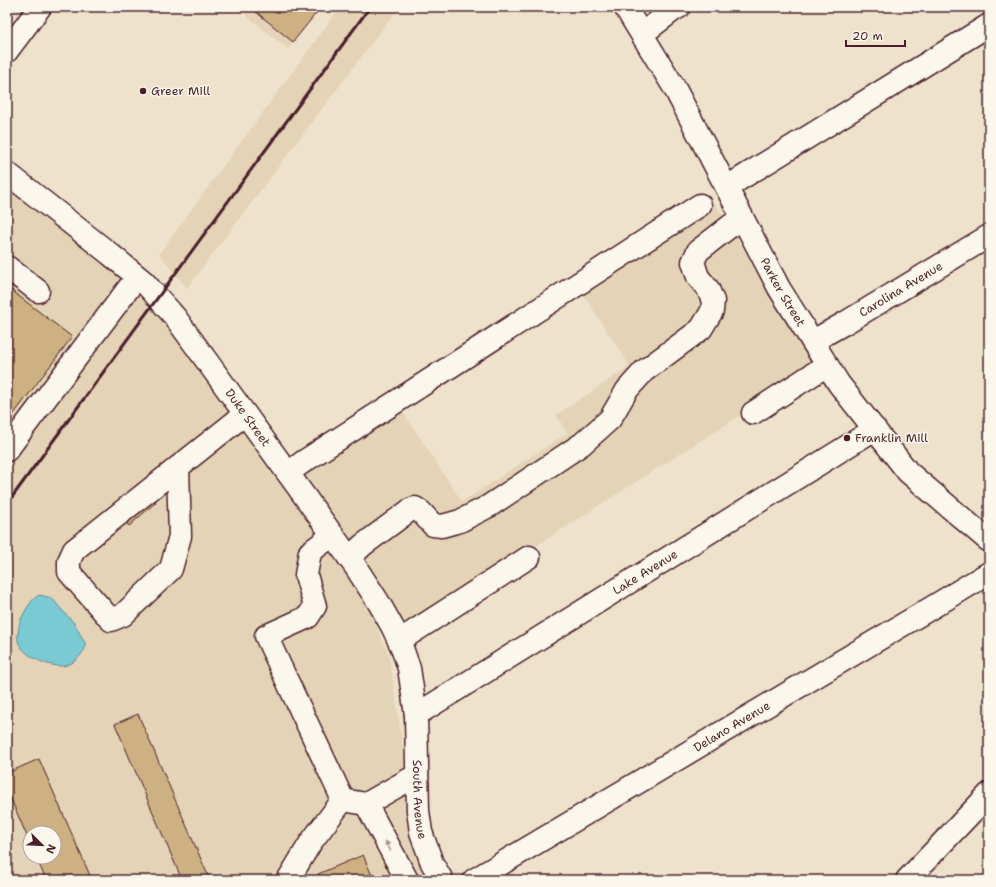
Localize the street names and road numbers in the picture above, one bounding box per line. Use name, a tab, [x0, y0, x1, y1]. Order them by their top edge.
street label: Parker Street	[757, 255, 809, 329]
street label: Carolina Avenue	[856, 258, 946, 321]
street label: Duke Street	[221, 386, 274, 450]
street label: Lake Avenue	[610, 546, 681, 598]
street label: Delano Avenue	[691, 697, 773, 756]
street label: South Avenue	[409, 759, 431, 842]

